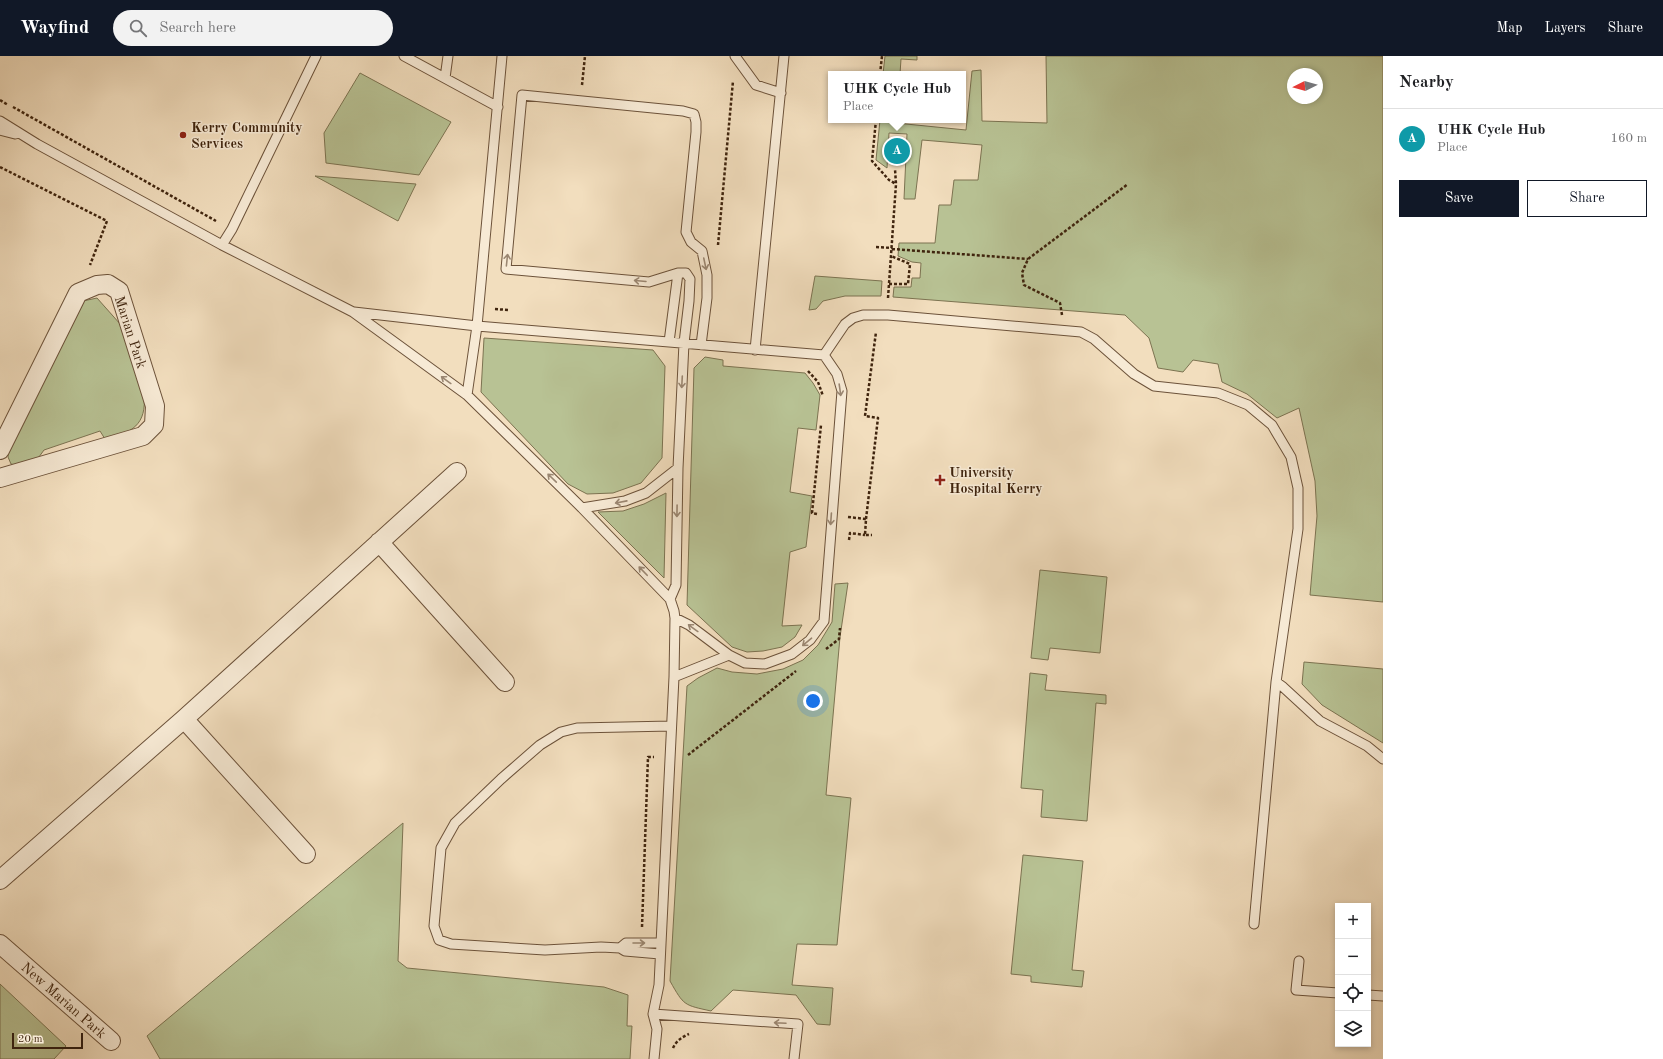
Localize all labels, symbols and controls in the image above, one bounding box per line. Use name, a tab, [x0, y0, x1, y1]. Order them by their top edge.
search box	[113, 10, 393, 46]
icon: search	[127, 17, 149, 39]
text: Wayfind	[20, 19, 89, 38]
text: Search here	[159, 21, 236, 36]
text: Map	[1497, 21, 1523, 35]
text: Layers	[1545, 21, 1586, 35]
text: Share	[1608, 21, 1643, 35]
north arrow	[1287, 68, 1323, 104]
popup	[828, 71, 966, 123]
text: Nearby	[1399, 74, 1454, 91]
text: UHK Cycle Hub	[843, 82, 951, 97]
text: Place	[843, 100, 873, 113]
place label: Kerry Community Services	[191, 121, 303, 151]
text: UHK Cycle Hub	[1437, 123, 1546, 138]
marker: Kerry Community Services	[178, 130, 188, 140]
text: A	[1407, 132, 1417, 145]
text: 160 m	[1610, 132, 1647, 145]
pin: A	[884, 136, 910, 166]
text: Place	[1437, 141, 1467, 154]
button: Save	[1399, 180, 1519, 217]
button: Share	[1527, 180, 1647, 217]
one-way arrow	[503, 254, 510, 267]
one-way arrow	[702, 257, 710, 270]
one-way arrow	[634, 277, 647, 285]
street label: Marian Park	[112, 294, 148, 370]
one-way arrow	[678, 375, 686, 388]
one-way arrow	[441, 376, 452, 384]
one-way arrow	[836, 383, 844, 396]
place label: University Hospital Kerry	[949, 466, 1043, 496]
one-way arrow	[547, 473, 557, 483]
marker: University Hospital Kerry	[934, 474, 946, 486]
one-way arrow	[615, 498, 628, 506]
one-way arrow	[673, 504, 681, 517]
one-way arrow	[828, 512, 835, 525]
one-way arrow	[638, 566, 648, 576]
one-way arrow	[688, 624, 699, 633]
one-way arrow	[801, 638, 812, 647]
your location	[803, 691, 823, 711]
map controls	[1335, 903, 1371, 1047]
button: +	[1335, 903, 1371, 939]
one-way arrow	[632, 939, 645, 947]
button: −	[1335, 939, 1371, 975]
street label: New Marian Park	[18, 960, 108, 1041]
button: locate	[1335, 975, 1371, 1011]
button: layers	[1335, 1011, 1371, 1047]
one-way arrow	[774, 1020, 787, 1027]
scale bar	[12, 1031, 83, 1050]
text: 20 m	[18, 1034, 43, 1045]

